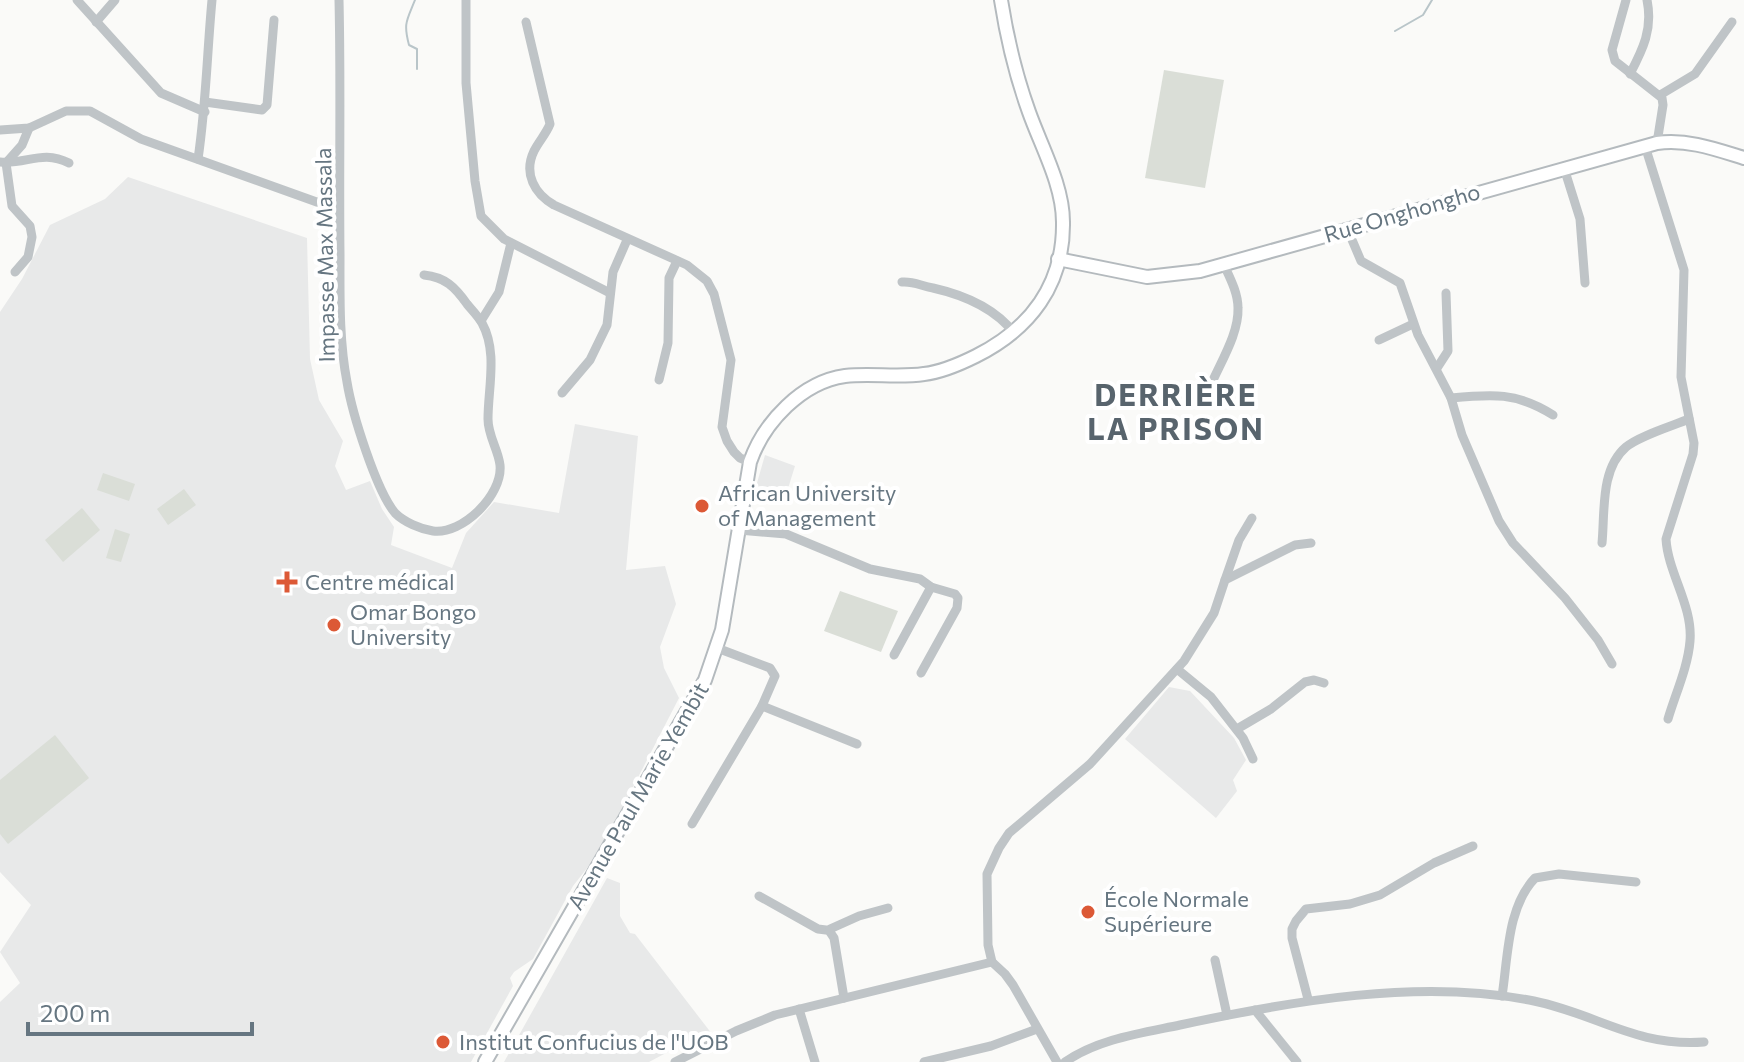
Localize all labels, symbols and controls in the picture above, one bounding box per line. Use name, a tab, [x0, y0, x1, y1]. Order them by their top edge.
street label: Impasse Max Massala	[309, 147, 340, 363]
street label: Rue Onghongho	[1321, 177, 1483, 248]
district label: DERRIÈRE LA PRISON	[1087, 375, 1265, 446]
place label: African University of Management	[718, 479, 896, 531]
marker: African University of Management	[693, 497, 711, 515]
place label: Centre médical	[305, 568, 455, 595]
marker: Centre médical	[276, 571, 298, 593]
place label: Omar Bongo University	[350, 598, 476, 650]
marker: Omar Bongo University	[325, 616, 343, 634]
street label: Avenue Paul Marie Yembit	[561, 677, 714, 914]
place label: École Normale Supérieure	[1104, 885, 1249, 937]
marker: École Normale Supérieure	[1079, 903, 1097, 921]
scale bar	[28, 986, 252, 1036]
text: 200 m	[40, 998, 110, 1027]
place label: Institut Confucius de l'UOB	[459, 1028, 729, 1055]
marker: Institut Confucius de l'UOB	[434, 1033, 452, 1051]

